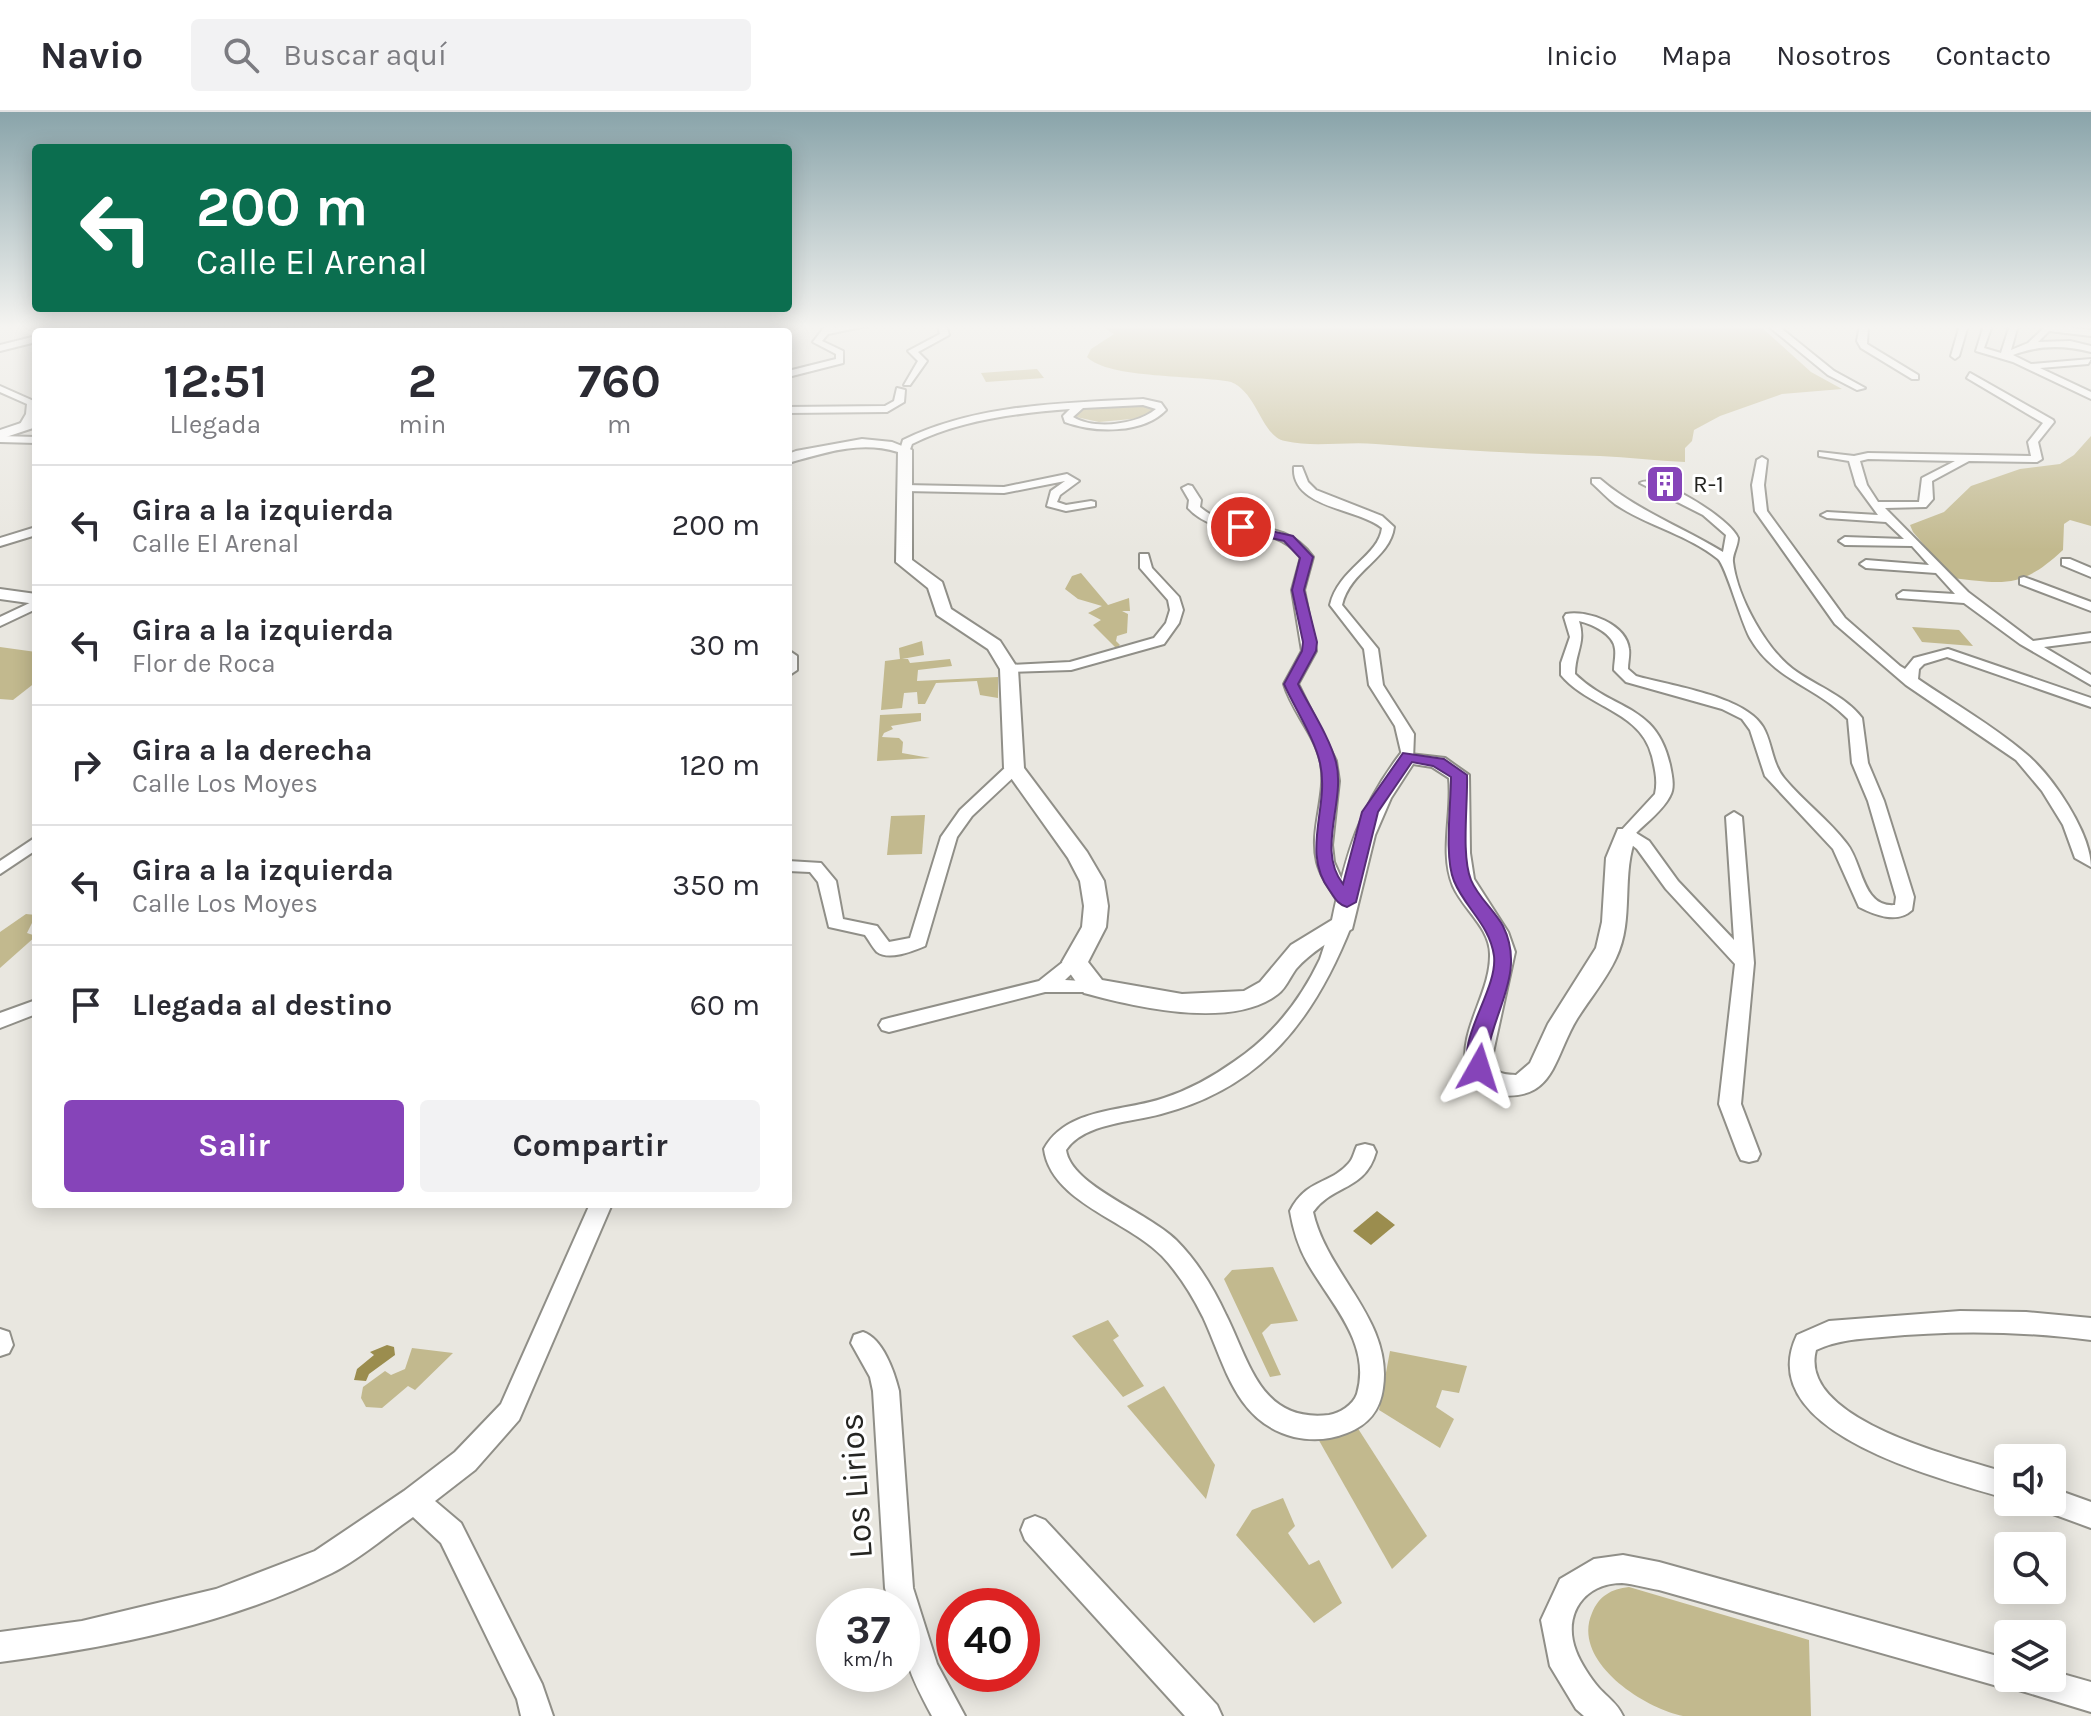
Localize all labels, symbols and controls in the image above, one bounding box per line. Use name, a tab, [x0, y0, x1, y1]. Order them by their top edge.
search box	[191, 19, 751, 91]
text: Navio	[40, 33, 143, 78]
icon: search	[219, 33, 263, 77]
text: Buscar aquí	[283, 37, 447, 73]
text: Inicio	[1546, 39, 1617, 72]
text: Mapa	[1661, 39, 1732, 72]
text: Nosotros	[1776, 39, 1891, 72]
text: Contacto	[1935, 39, 2051, 72]
text: 200 m	[196, 174, 368, 239]
icon: left	[64, 176, 168, 280]
text: Calle El Arenal	[196, 241, 428, 283]
text: 12:51	[163, 353, 267, 409]
text: 2	[408, 353, 437, 409]
text: 760	[577, 353, 661, 409]
text: Llegada	[169, 409, 261, 440]
text: min	[398, 409, 446, 440]
text: m	[607, 409, 631, 440]
building icon: R-1	[1644, 463, 1686, 505]
place label: R-1	[1693, 470, 1724, 498]
text: Gira a la izquierda	[132, 492, 394, 528]
pin	[1207, 493, 1275, 561]
icon: left	[64, 503, 108, 547]
icon: arrive	[1219, 505, 1263, 549]
text: 200 m	[672, 507, 760, 543]
text: Calle El Arenal	[132, 528, 299, 559]
text: Gira a la izquierda	[132, 612, 394, 648]
icon: left	[64, 623, 108, 667]
text: 30 m	[689, 627, 760, 663]
text: Flor de Roca	[132, 648, 275, 679]
text: Gira a la derecha	[132, 732, 373, 768]
icon: right	[64, 743, 108, 787]
text: 120 m	[680, 747, 760, 783]
text: Calle Los Moyes	[132, 768, 318, 799]
text: Gira a la izquierda	[132, 852, 394, 888]
icon: left	[64, 863, 108, 907]
text: 350 m	[672, 867, 760, 903]
text: Calle Los Moyes	[132, 888, 318, 919]
icon: arrive	[64, 983, 108, 1027]
text: Llegada al destino	[132, 987, 392, 1023]
text: 60 m	[690, 987, 760, 1023]
position arrow	[1437, 1026, 1521, 1110]
button: Salir	[64, 1100, 404, 1192]
button: Compartir	[420, 1100, 760, 1192]
street label: Los Lirios	[831, 1412, 881, 1560]
map controls	[1994, 1444, 2066, 1692]
button: sound	[1994, 1444, 2066, 1516]
button: search	[1994, 1532, 2066, 1604]
speed limit sign: 40	[936, 1588, 1040, 1692]
text: 37	[846, 1606, 890, 1653]
button: layers	[1994, 1620, 2066, 1692]
text: km/h	[843, 1648, 893, 1671]

